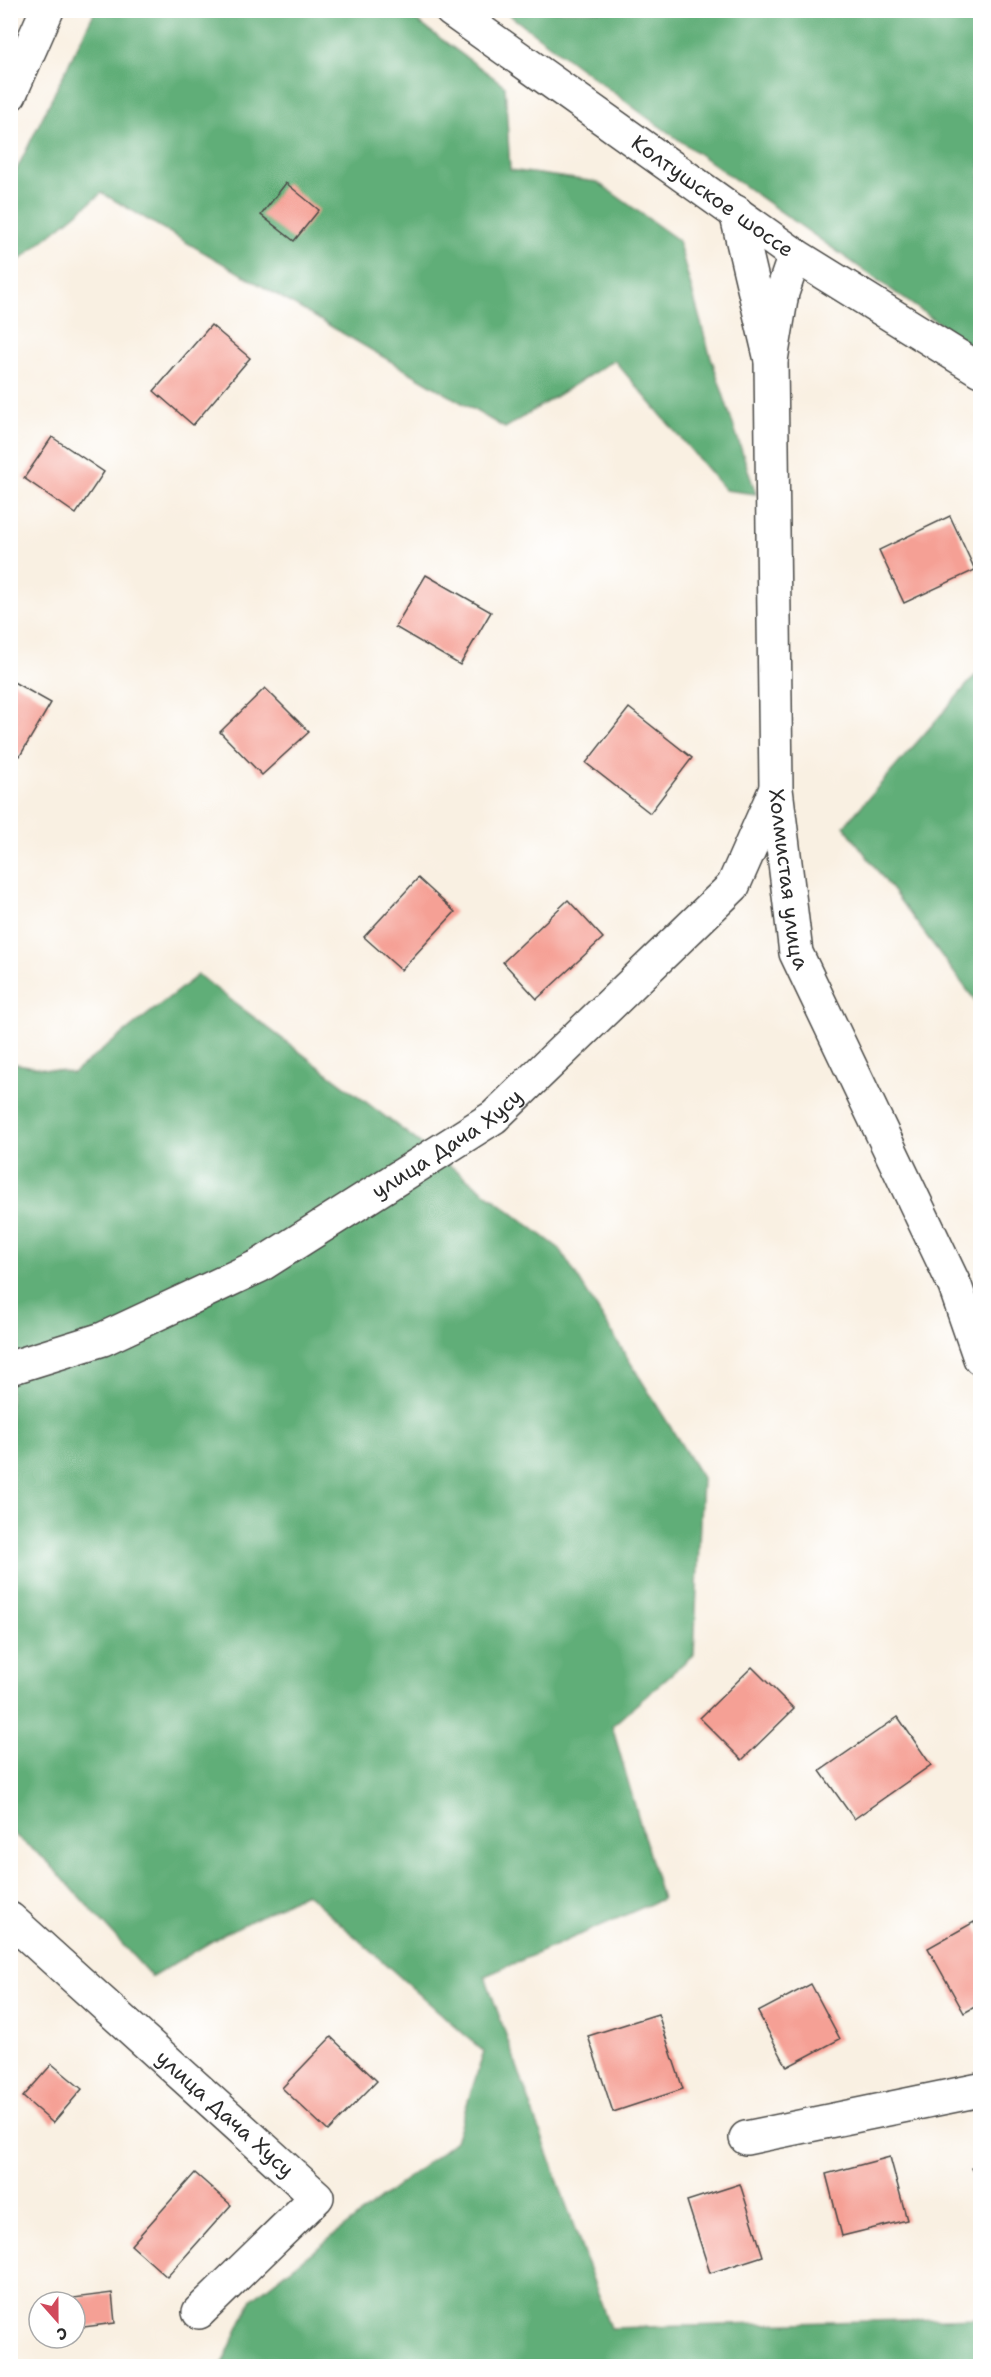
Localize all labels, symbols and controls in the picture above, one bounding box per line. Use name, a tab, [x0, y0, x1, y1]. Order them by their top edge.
street label: Колтушское шоссе	[626, 129, 799, 264]
street label: Холмистая улица	[762, 787, 816, 974]
street label: улица Дача Хусу	[366, 1083, 529, 1205]
street label: улица Дача Хусу	[150, 2044, 300, 2183]
north arrow	[27, 2290, 87, 2350]
text: С	[54, 2322, 71, 2345]

